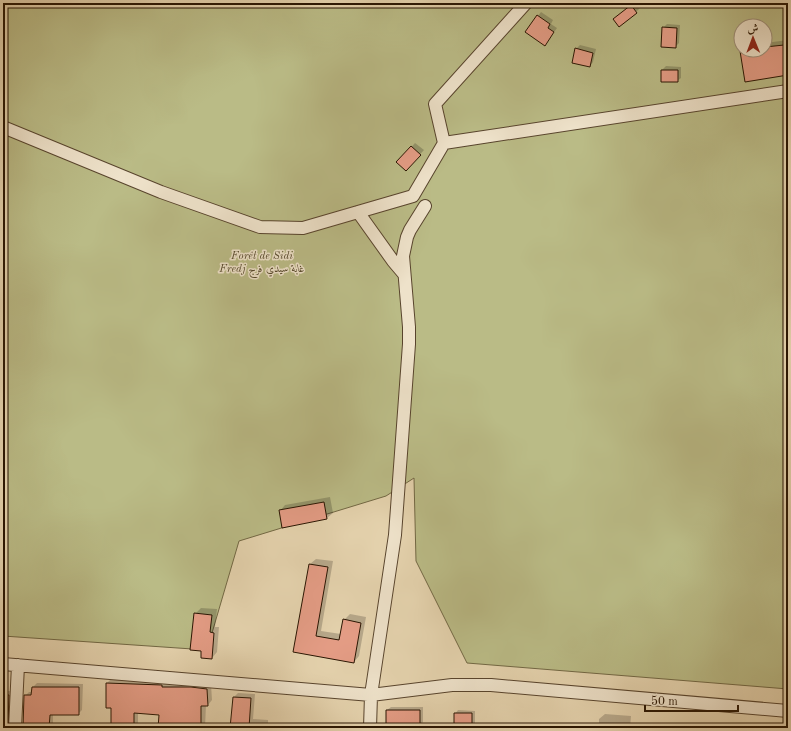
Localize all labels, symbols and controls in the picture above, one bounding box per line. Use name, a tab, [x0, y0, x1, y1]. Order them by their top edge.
north arrow	[733, 18, 773, 58]
text: ش	[747, 24, 758, 35]
park label: Forêt de Sidi Fredj غابة سيدي فرج	[218, 251, 305, 279]
scale bar	[645, 687, 738, 713]
text: 50 m	[651, 695, 678, 708]

